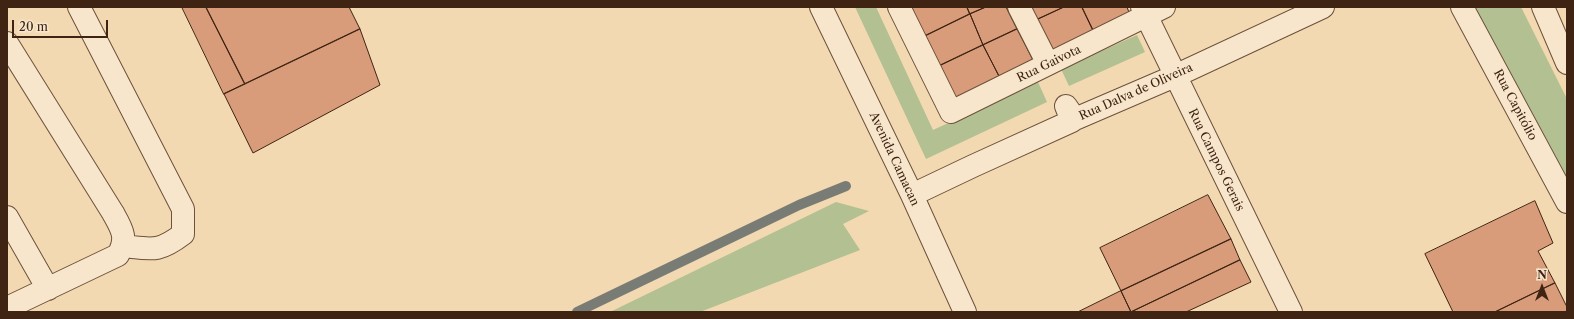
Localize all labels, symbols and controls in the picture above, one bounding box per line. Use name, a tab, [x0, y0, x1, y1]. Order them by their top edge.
scale bar	[14, 12, 110, 38]
text: 20 m	[19, 19, 48, 34]
street label: Rua Gaivota	[1015, 42, 1083, 86]
street label: Rua Dalva de Oliveira	[1077, 60, 1195, 124]
street label: Rua Capitólio	[1490, 67, 1540, 143]
street label: Rua Campos Gerais	[1185, 106, 1247, 214]
street label: Avenida Camacan	[866, 110, 922, 208]
north arrow	[1522, 267, 1562, 307]
text: N	[1537, 268, 1547, 282]

